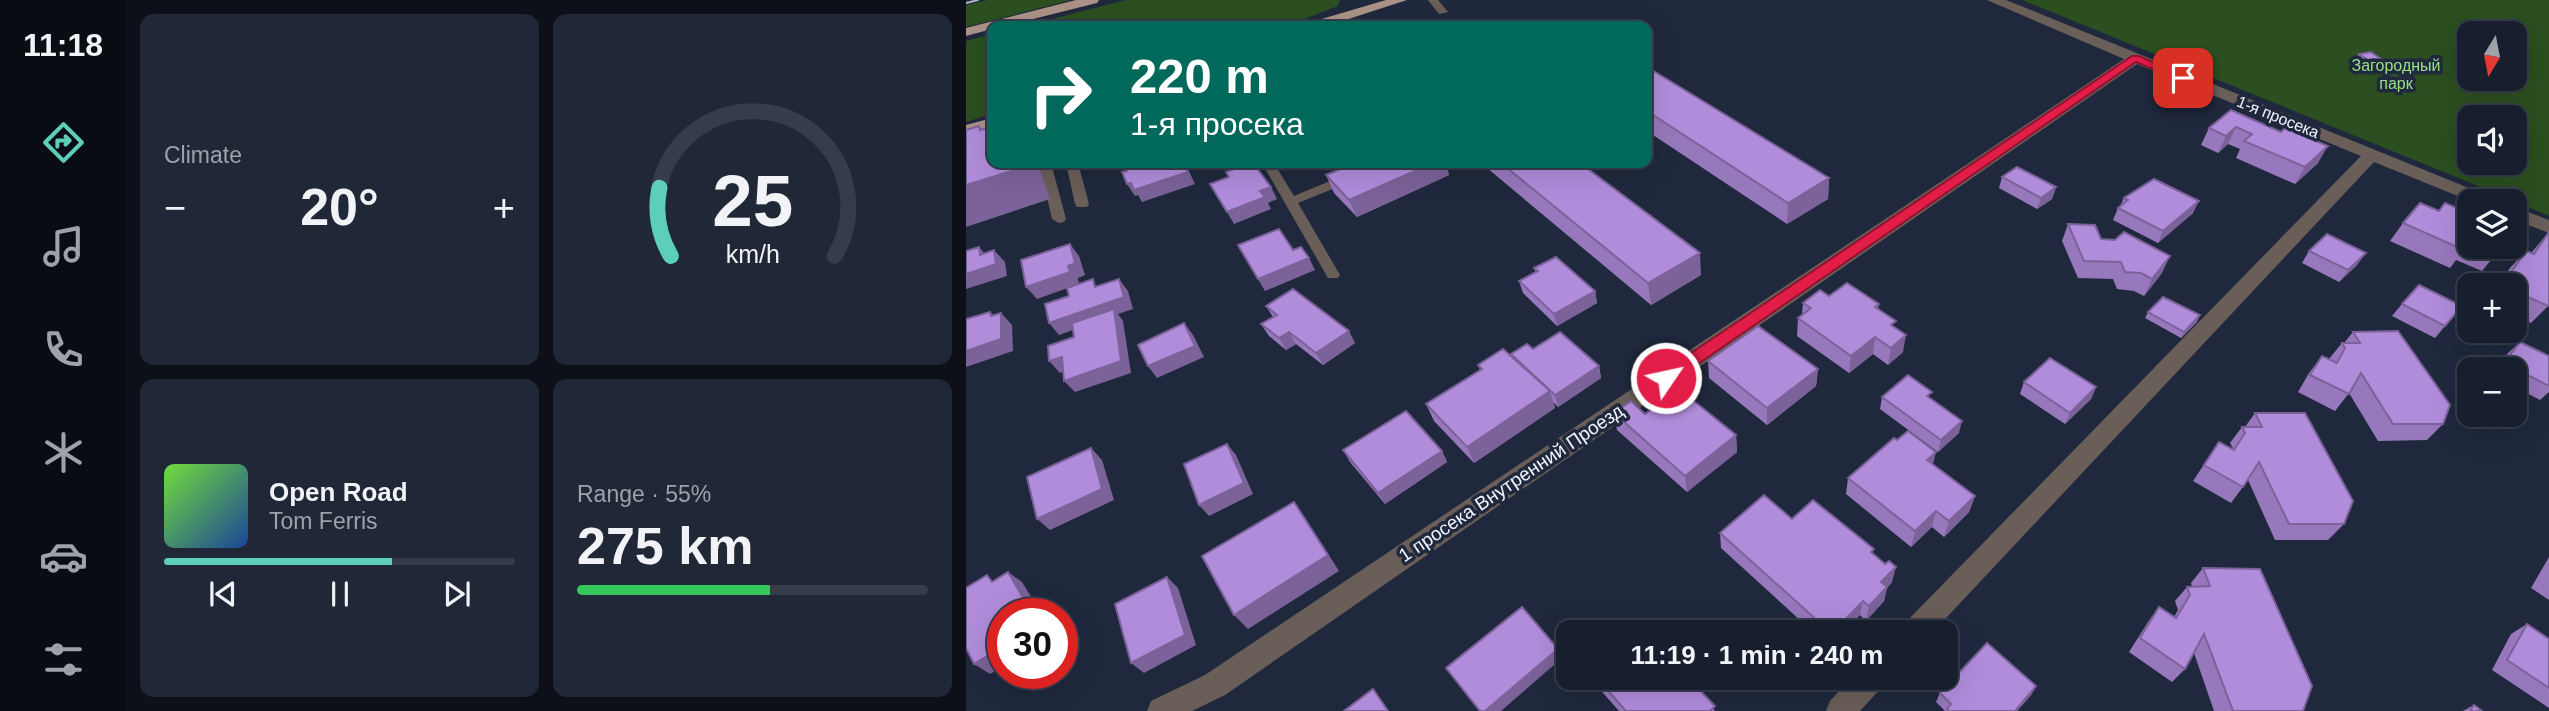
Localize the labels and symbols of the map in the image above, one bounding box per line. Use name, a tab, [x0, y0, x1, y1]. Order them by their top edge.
north arrow	[2457, 21, 2527, 91]
pin	[2153, 48, 2213, 108]
park label: Загородный парк	[2352, 57, 2441, 92]
street label: 1-я просека	[2235, 93, 2322, 141]
position arrow	[1629, 341, 1703, 415]
street label: 1 просека Внутренний Проезд	[1395, 400, 1627, 566]
speed limit sign: 30	[987, 598, 1078, 689]

